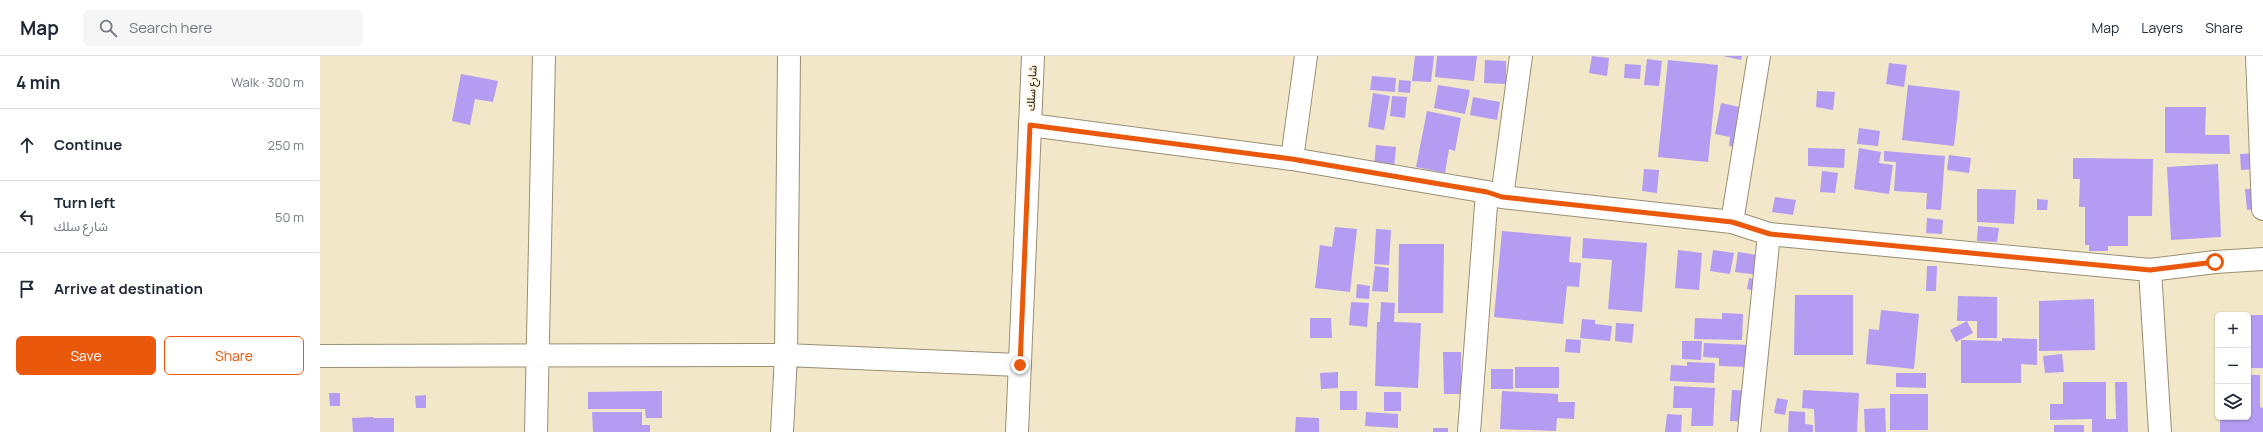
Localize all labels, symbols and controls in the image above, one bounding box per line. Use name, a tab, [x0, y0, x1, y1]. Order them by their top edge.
search box	[83, 10, 363, 46]
text: Map	[20, 15, 59, 41]
icon: search	[97, 17, 119, 39]
text: Search here	[129, 17, 212, 38]
text: Map	[2091, 18, 2119, 37]
text: Layers	[2141, 18, 2183, 37]
text: Share	[2205, 18, 2243, 37]
street label: شارع سلك	[1022, 64, 1041, 111]
text: 4 min	[16, 71, 60, 94]
text: Walk · 300 m	[231, 73, 304, 91]
icon: ahead	[16, 134, 38, 156]
text: Continue	[54, 134, 122, 155]
text: 250 m	[268, 136, 304, 154]
text: Turn left	[54, 192, 116, 213]
icon: left	[16, 206, 38, 228]
text: 50 m	[275, 208, 304, 226]
text: شارع سلك	[54, 217, 108, 235]
route start	[2206, 253, 2224, 271]
icon: arrive	[16, 278, 38, 300]
text: Arrive at destination	[54, 278, 203, 299]
map controls	[2215, 312, 2251, 420]
button: +	[2215, 312, 2251, 348]
button: Save	[16, 336, 156, 375]
button: Share	[164, 336, 304, 375]
button: −	[2215, 348, 2251, 384]
route end	[1011, 356, 1029, 374]
button: layers	[2215, 384, 2251, 420]

